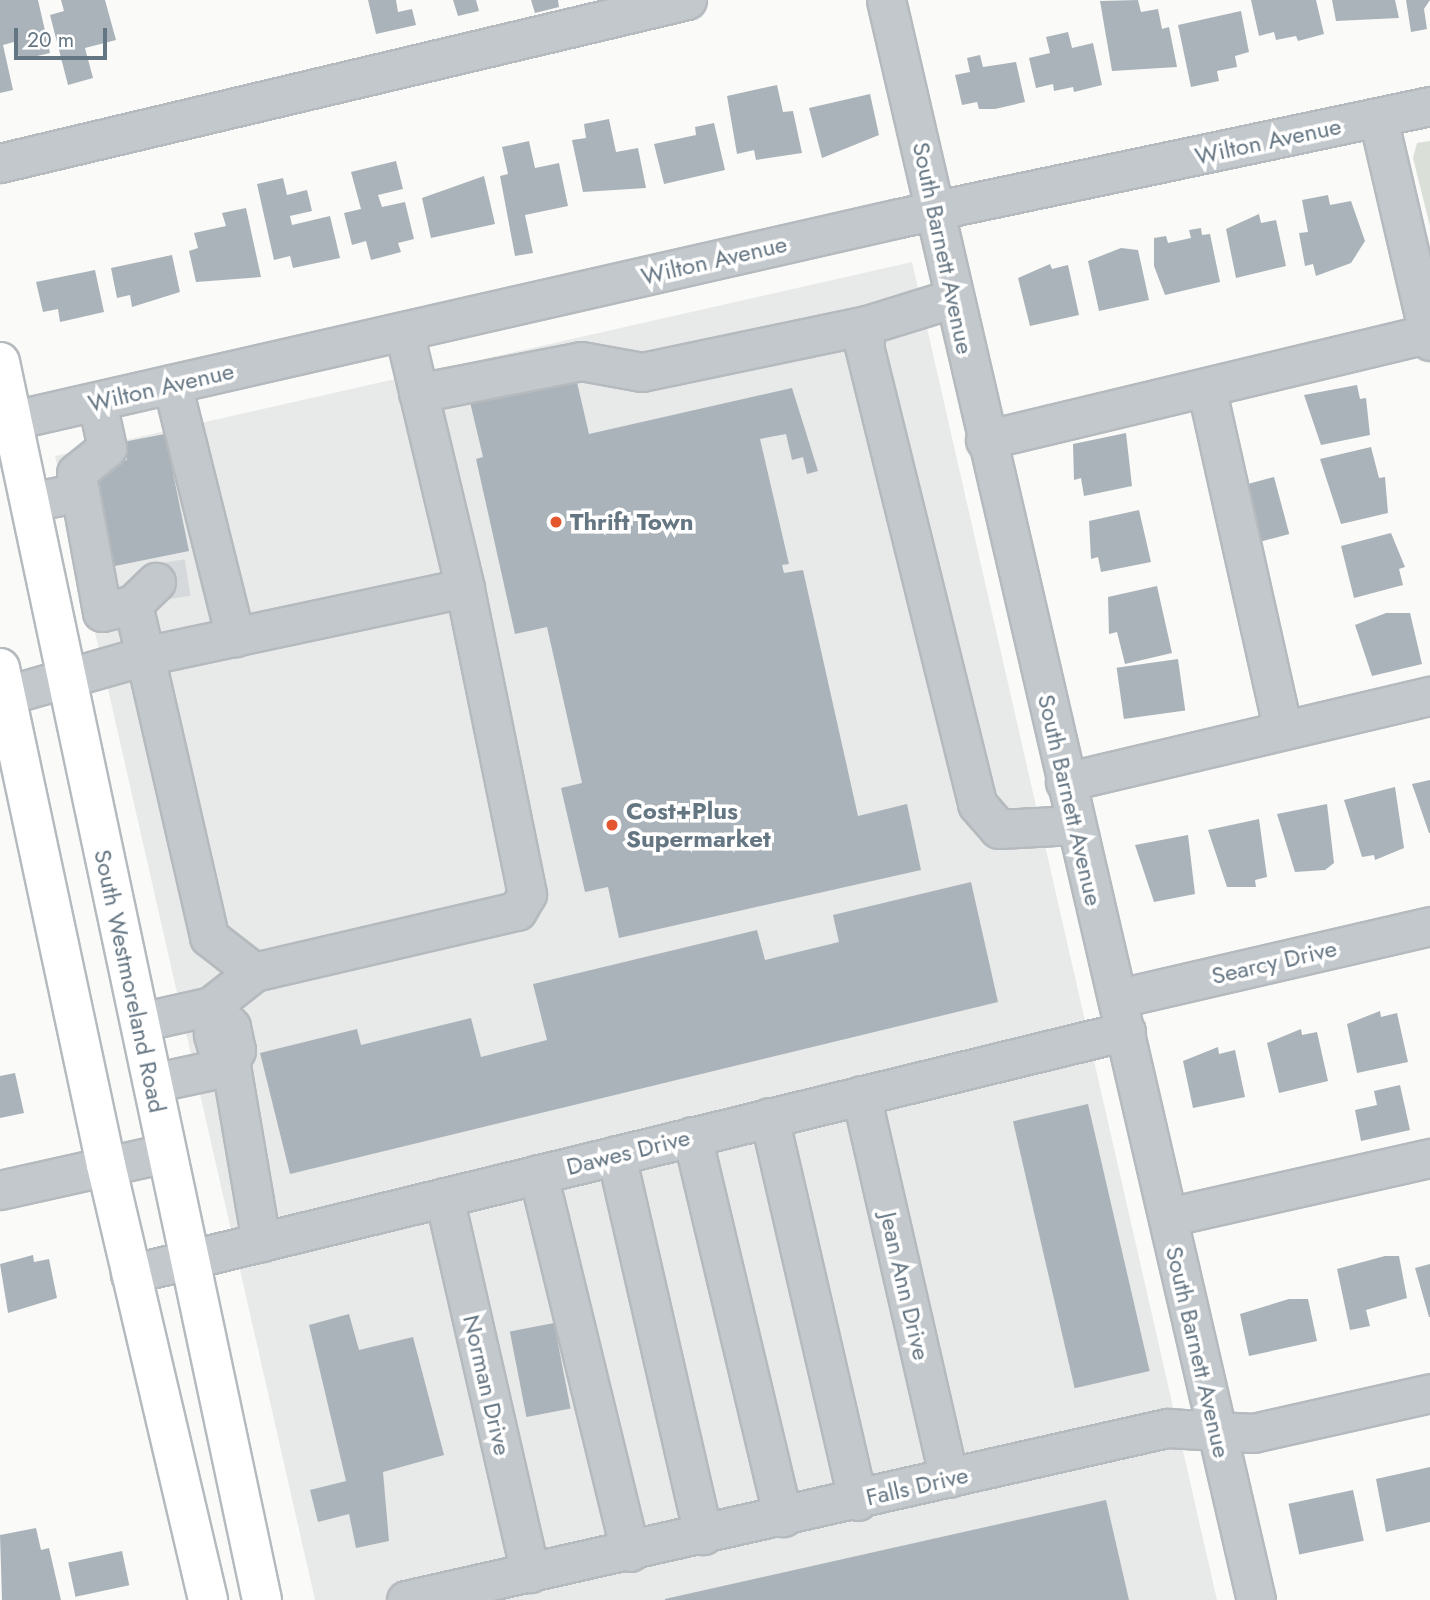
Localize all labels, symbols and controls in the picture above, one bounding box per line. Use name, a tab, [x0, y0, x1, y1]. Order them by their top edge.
scale bar	[18, 14, 110, 58]
text: 20 m	[27, 25, 74, 55]
street label: Wilton Avenue	[1192, 111, 1344, 171]
street label: South Barnett Avenue	[906, 139, 980, 357]
street label: Wilton Avenue	[638, 229, 790, 291]
street label: Wilton Avenue	[85, 356, 237, 418]
place label: Thrift Town	[570, 508, 694, 536]
marker: Thrift Town	[548, 514, 564, 530]
street label: South Barnett Avenue	[1032, 692, 1108, 908]
place label: Cost+Plus Supermarket	[626, 797, 771, 853]
marker: Cost+Plus Supermarket	[604, 817, 620, 833]
street label: South Westmoreland Road	[88, 847, 172, 1115]
street label: Searcy Drive	[1209, 934, 1339, 990]
street label: Dawes Drive	[563, 1123, 693, 1181]
street label: Jean Ann Drive	[874, 1209, 936, 1363]
street label: South Barnett Avenue	[1160, 1244, 1236, 1460]
street label: Norman Drive	[457, 1312, 517, 1458]
street label: Falls Drive	[863, 1460, 971, 1512]

